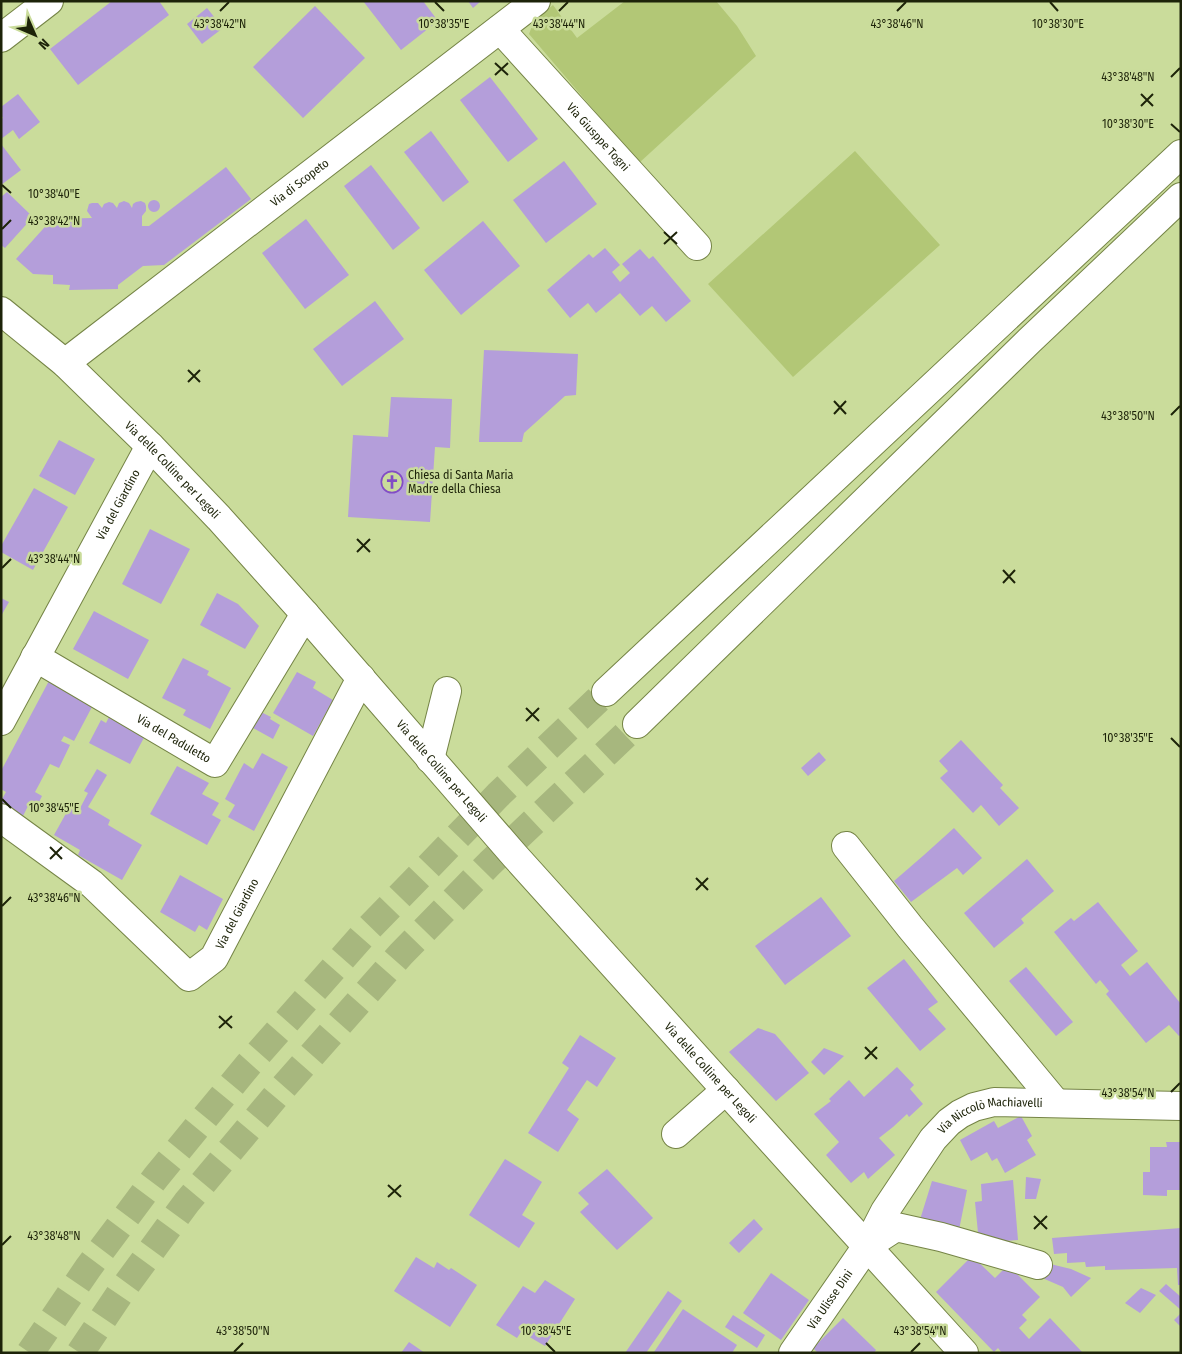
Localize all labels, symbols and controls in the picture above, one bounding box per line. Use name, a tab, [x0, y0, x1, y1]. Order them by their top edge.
north arrow	[10, 10, 60, 60]
text: 43°38'42"N	[194, 17, 246, 31]
text: 10°38'35"E	[419, 17, 470, 31]
text: 43°38'44"N	[533, 17, 585, 31]
text: 43°38'46"N	[870, 17, 924, 31]
text: 10°38'30"E	[1032, 17, 1084, 31]
text: N	[35, 35, 53, 53]
text: 43°38'48"N	[1101, 70, 1155, 84]
street label: Via Giusppe Togni	[564, 100, 633, 174]
text: 10°38'30"E	[1102, 117, 1154, 131]
street label: Via di Scopeto	[268, 156, 332, 209]
text: 10°38'40"E	[28, 187, 80, 201]
text: 43°38'42"N	[28, 214, 80, 228]
text: 43°38'50"N	[1101, 409, 1155, 423]
street label: Via delle Colline per Legoli	[122, 418, 223, 521]
street label: Via del Giardino	[93, 467, 143, 542]
place label: Chiesa di Santa Maria Madre della Chiesa	[408, 468, 514, 496]
church icon: Chiesa di Santa Maria Madre della Chiesa	[380, 470, 404, 494]
text: 43°38'44"N	[28, 552, 80, 566]
street label: Via del Paduletto	[134, 711, 213, 766]
street label: Via delle Colline per Legoli	[393, 717, 489, 825]
text: 10°38'35"E	[1103, 731, 1154, 745]
text: 10°38'45"E	[29, 801, 80, 815]
street label: Via del Giardino	[213, 876, 261, 952]
text: 43°38'46"N	[27, 891, 81, 905]
street label: Via delle Colline per Legoli	[661, 1020, 759, 1126]
text: 43°38'54"N	[1102, 1086, 1154, 1100]
street label: Via Niccolò Machiavelli	[935, 1095, 1043, 1136]
text: 43°38'48"N	[27, 1229, 81, 1243]
street label: Via Ulisse Dini	[804, 1267, 855, 1332]
text: 43°38'50"N	[216, 1324, 270, 1338]
text: 10°38'45"E	[521, 1324, 572, 1338]
text: 43°38'54"N	[894, 1324, 946, 1338]

